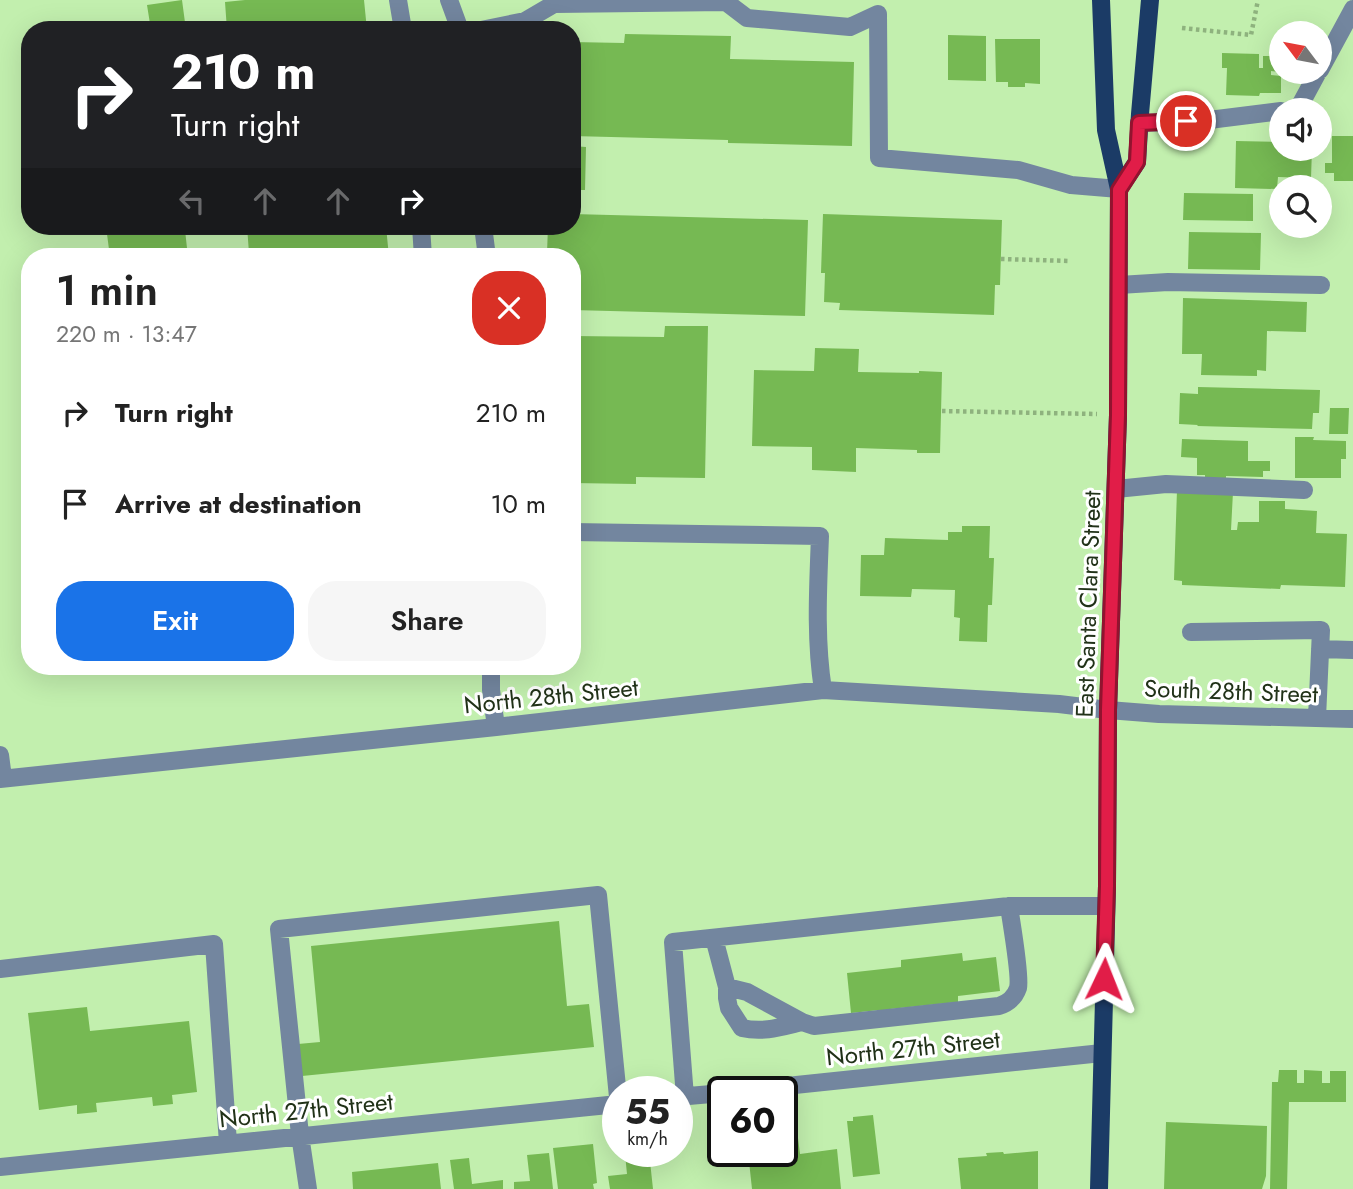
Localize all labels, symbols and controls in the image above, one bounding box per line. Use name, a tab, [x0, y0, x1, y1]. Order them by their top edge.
north arrow	[1269, 21, 1332, 84]
map controls	[1269, 21, 1332, 238]
text: 210 m	[171, 37, 315, 107]
icon: right	[56, 49, 147, 140]
pin	[1156, 91, 1216, 151]
button: sound	[1269, 98, 1332, 161]
text: Turn right	[171, 102, 300, 148]
icon: arrive	[1167, 102, 1205, 140]
button: search	[1269, 175, 1332, 238]
icon: left	[173, 182, 211, 220]
icon: ahead	[246, 182, 284, 220]
icon: ahead	[319, 182, 357, 220]
icon: right	[392, 182, 430, 220]
text: 1 min	[56, 260, 158, 321]
button: close	[472, 271, 546, 345]
text: 220 m · 13:47	[56, 317, 197, 351]
icon: right	[56, 394, 94, 432]
text: Turn right	[115, 394, 233, 432]
text: 210 m	[476, 394, 546, 432]
icon: arrive	[56, 485, 94, 523]
text: Arrive at destination	[115, 485, 362, 523]
text: 10 m	[491, 485, 546, 523]
street label: East Santa Clara Street	[1067, 490, 1109, 718]
button: Exit	[56, 581, 294, 661]
button: Share	[308, 581, 546, 661]
street label: North 28th Street	[462, 669, 640, 723]
street label: South 28th Street	[1143, 670, 1319, 712]
position arrow	[1067, 942, 1141, 1016]
street label: North 27th Street	[824, 1021, 1002, 1075]
speed limit sign: 60	[707, 1076, 798, 1167]
street label: North 27th Street	[217, 1083, 395, 1137]
text: 55	[625, 1087, 670, 1137]
text: km/h	[627, 1126, 668, 1152]

